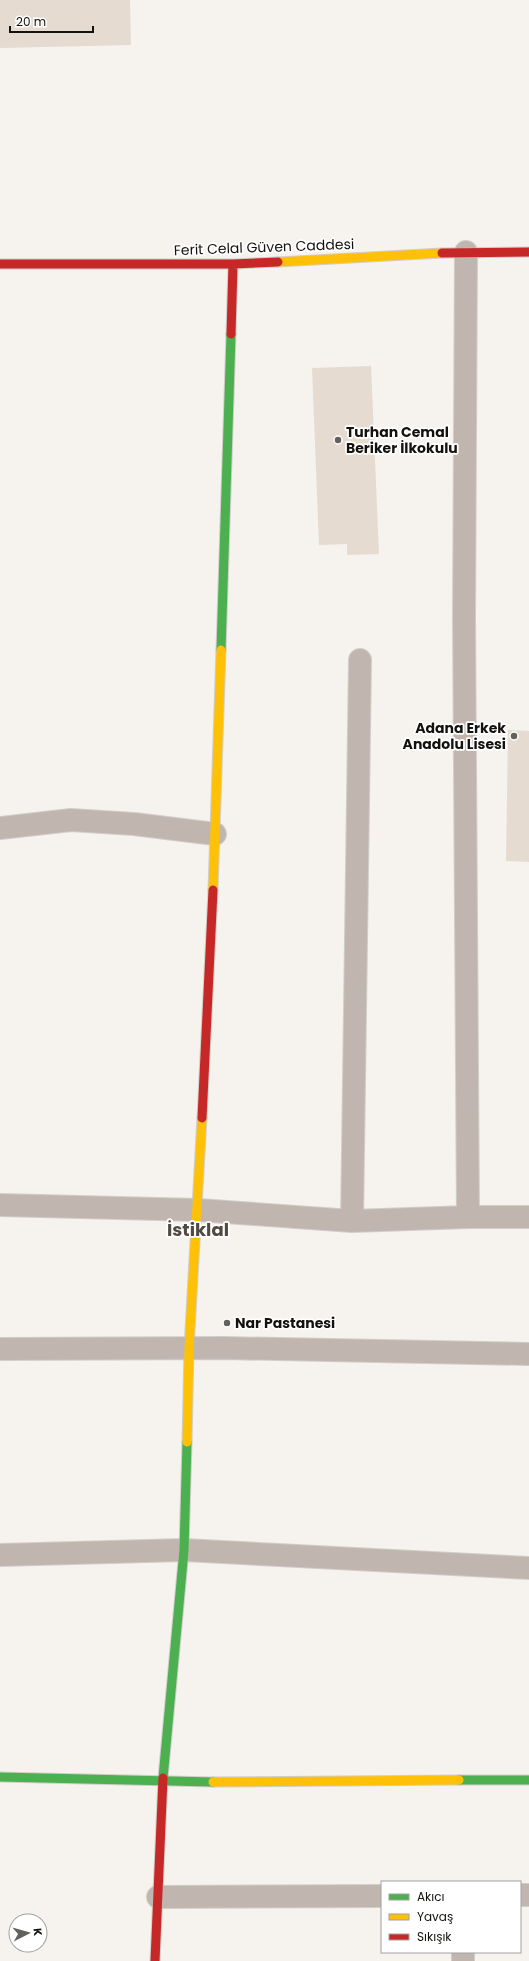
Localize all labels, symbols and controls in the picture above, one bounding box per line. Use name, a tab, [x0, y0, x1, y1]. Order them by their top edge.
scale bar	[10, 8, 93, 34]
text: 20 m	[16, 13, 46, 30]
street label: Ferit Celal Güven Caddesi	[173, 234, 355, 260]
place label: Turhan Cemal Beriker İlkokulu	[346, 422, 458, 458]
marker: Turhan Cemal Beriker İlkokulu	[333, 435, 343, 445]
place label: Adana Erkek Anadolu Lisesi	[403, 718, 506, 754]
marker: Adana Erkek Anadolu Lisesi	[509, 731, 519, 741]
district label: İstiklal	[167, 1217, 229, 1242]
place label: Nar Pastanesi	[235, 1313, 335, 1333]
marker: Nar Pastanesi	[222, 1318, 232, 1328]
legend	[381, 1881, 521, 1953]
text: Akıcı	[417, 1888, 445, 1905]
text: Yavaş	[417, 1908, 453, 1925]
north arrow	[8, 1913, 48, 1953]
text: K	[30, 1927, 46, 1937]
text: Sıkışık	[417, 1928, 452, 1945]

